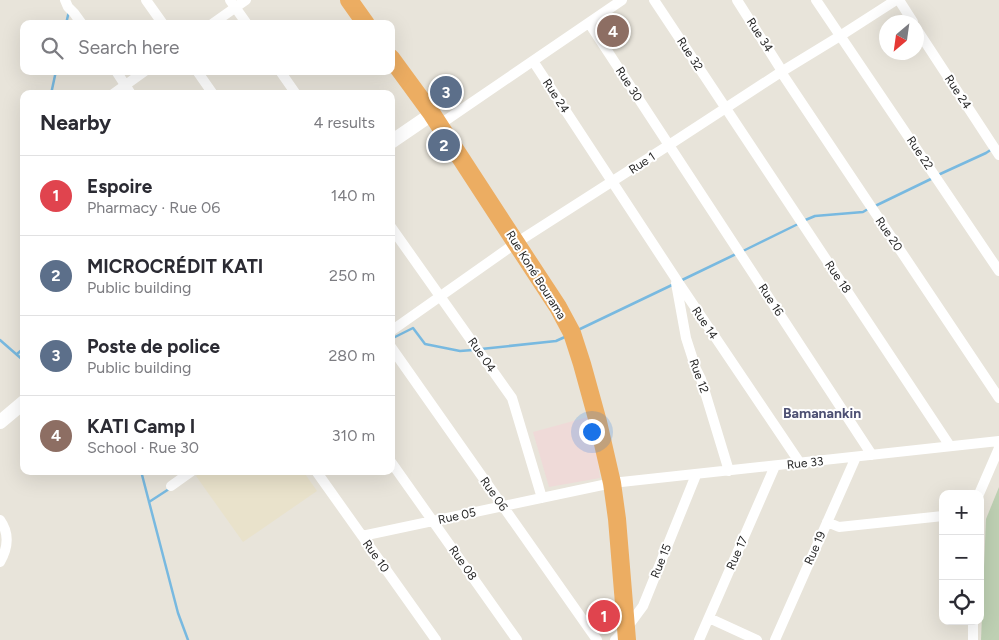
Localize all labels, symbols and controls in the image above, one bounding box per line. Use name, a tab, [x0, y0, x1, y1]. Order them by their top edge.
pin: 4	[597, 12, 629, 50]
street label: Rue 34	[744, 15, 776, 55]
north arrow	[879, 15, 924, 60]
search box	[20, 20, 395, 75]
icon: search	[38, 34, 66, 62]
street label: Rue 32	[674, 35, 706, 73]
text: Search here	[78, 36, 180, 59]
street label: Rue 30	[613, 64, 645, 104]
street label: Rue 24	[942, 72, 974, 112]
pin: 3	[430, 73, 462, 111]
street label: Rue 24	[540, 76, 572, 116]
text: Nearby	[40, 110, 111, 135]
text: 4 results	[314, 113, 375, 132]
pin: 2	[428, 126, 460, 164]
street label: Rue 22	[904, 134, 936, 172]
street label: Rue 1	[626, 149, 658, 177]
text: Espoire	[87, 175, 152, 198]
text: 1	[53, 186, 59, 205]
text: 140 m	[331, 186, 375, 205]
text: Pharmacy · Rue 06	[87, 198, 220, 217]
street label: Rue 20	[873, 214, 906, 254]
street label: Rue Koné Bourama	[503, 228, 569, 322]
text: MICROCRÉDIT KATI	[87, 255, 263, 278]
street label: Rue 18	[822, 258, 854, 296]
text: 2	[51, 266, 61, 285]
text: 250 m	[329, 266, 375, 285]
text: Public building	[87, 278, 191, 297]
street label: Rue 16	[755, 281, 787, 319]
street label: Rue 14	[689, 304, 721, 342]
text: Poste de police	[87, 335, 220, 358]
street label: Rue 04	[465, 335, 499, 375]
text: 3	[52, 346, 60, 365]
text: 280 m	[328, 346, 375, 365]
street label: Rue 12	[686, 357, 712, 395]
text: Public building	[87, 358, 191, 377]
district label: Bamanankin	[783, 405, 861, 422]
text: KATI Camp I	[87, 415, 195, 438]
your location	[579, 419, 605, 445]
text: 4	[51, 426, 61, 445]
text: 310 m	[332, 426, 375, 445]
text: School · Rue 30	[87, 438, 199, 457]
street label: Rue 33	[786, 454, 824, 472]
street label: Rue 06	[477, 474, 511, 514]
map controls	[939, 490, 984, 625]
button: +	[939, 490, 984, 535]
street label: Rue 05	[437, 505, 477, 527]
street label: Rue 19	[801, 529, 829, 567]
street label: Rue 17	[723, 534, 751, 572]
button: −	[939, 535, 984, 580]
street label: Rue 10	[360, 537, 392, 575]
street label: Rue 15	[648, 542, 674, 580]
street label: Rue 08	[446, 543, 480, 583]
button: locate	[939, 580, 984, 625]
pin: 1	[588, 597, 620, 635]

